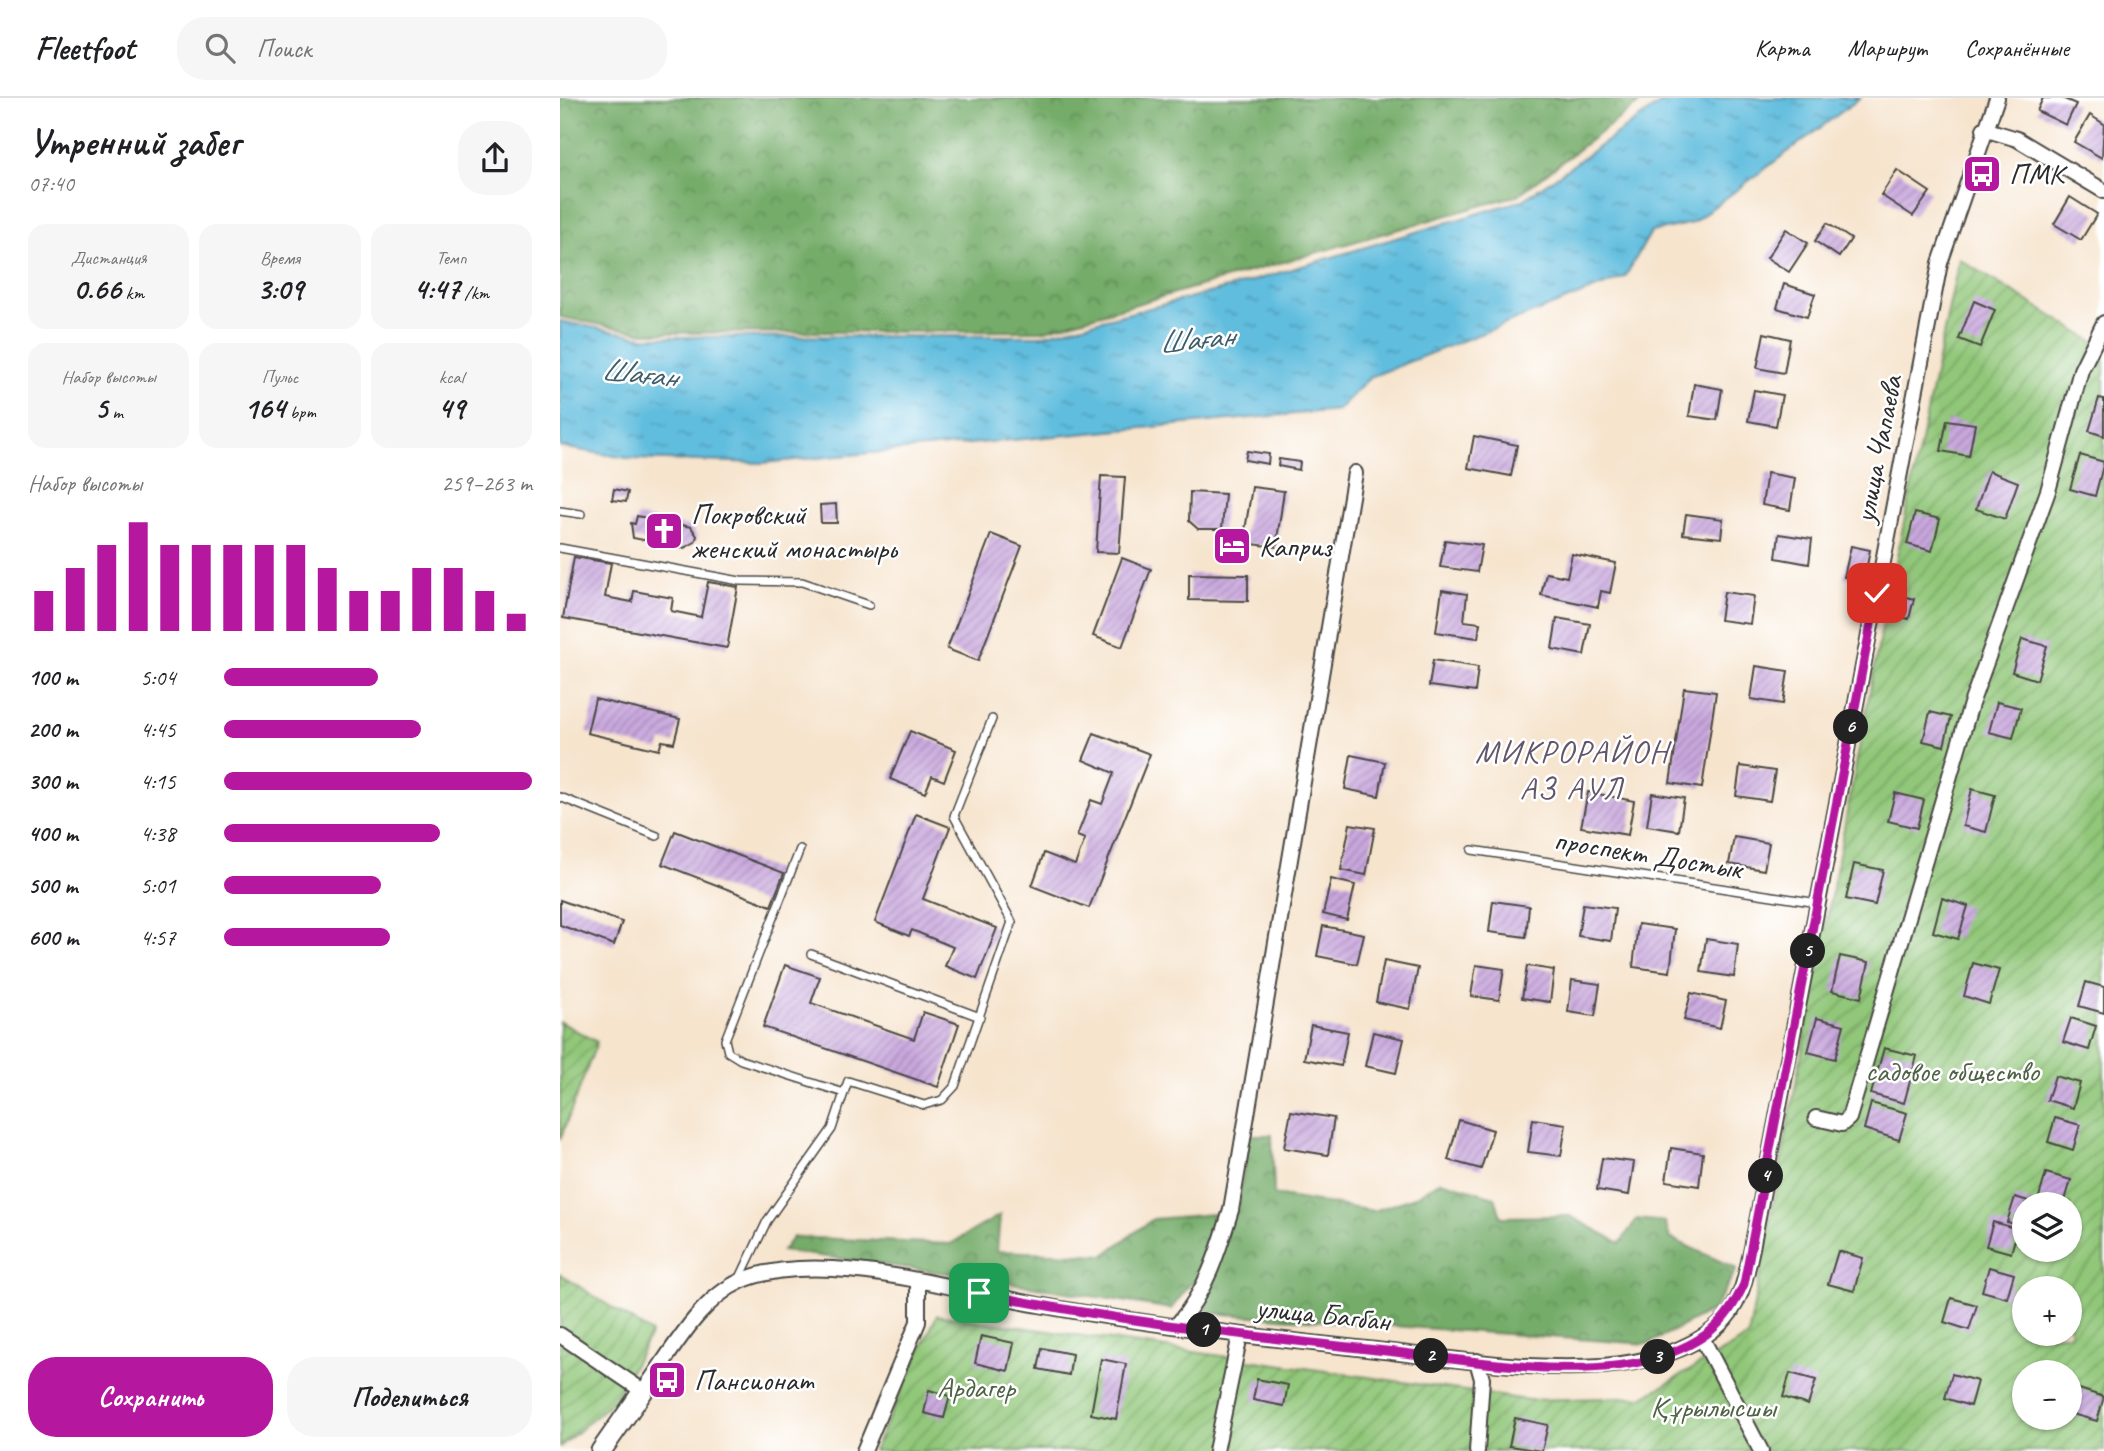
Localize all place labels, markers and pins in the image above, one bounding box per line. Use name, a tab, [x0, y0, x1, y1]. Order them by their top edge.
bus stop icon: ПМК	[1961, 153, 2003, 195]
place label: ПМК	[2009, 155, 2069, 193]
place label: Покровский женский монастырь	[691, 495, 898, 567]
church icon: Покровский женский монастырь	[643, 510, 685, 552]
hotel icon: Каприз	[1211, 525, 1253, 567]
place label: Каприз	[1259, 527, 1333, 565]
pin	[1847, 563, 1907, 623]
pin: 6	[1834, 710, 1868, 744]
pin: 5	[1790, 934, 1826, 968]
pin: 4	[1748, 1158, 1784, 1194]
pin	[949, 1263, 1009, 1323]
pin: 1	[1186, 1312, 1222, 1348]
pin: 2	[1414, 1338, 1448, 1374]
pin: 3	[1640, 1340, 1676, 1374]
bus stop icon: Пансионат	[646, 1359, 688, 1401]
place label: Пансионат	[694, 1361, 816, 1399]

